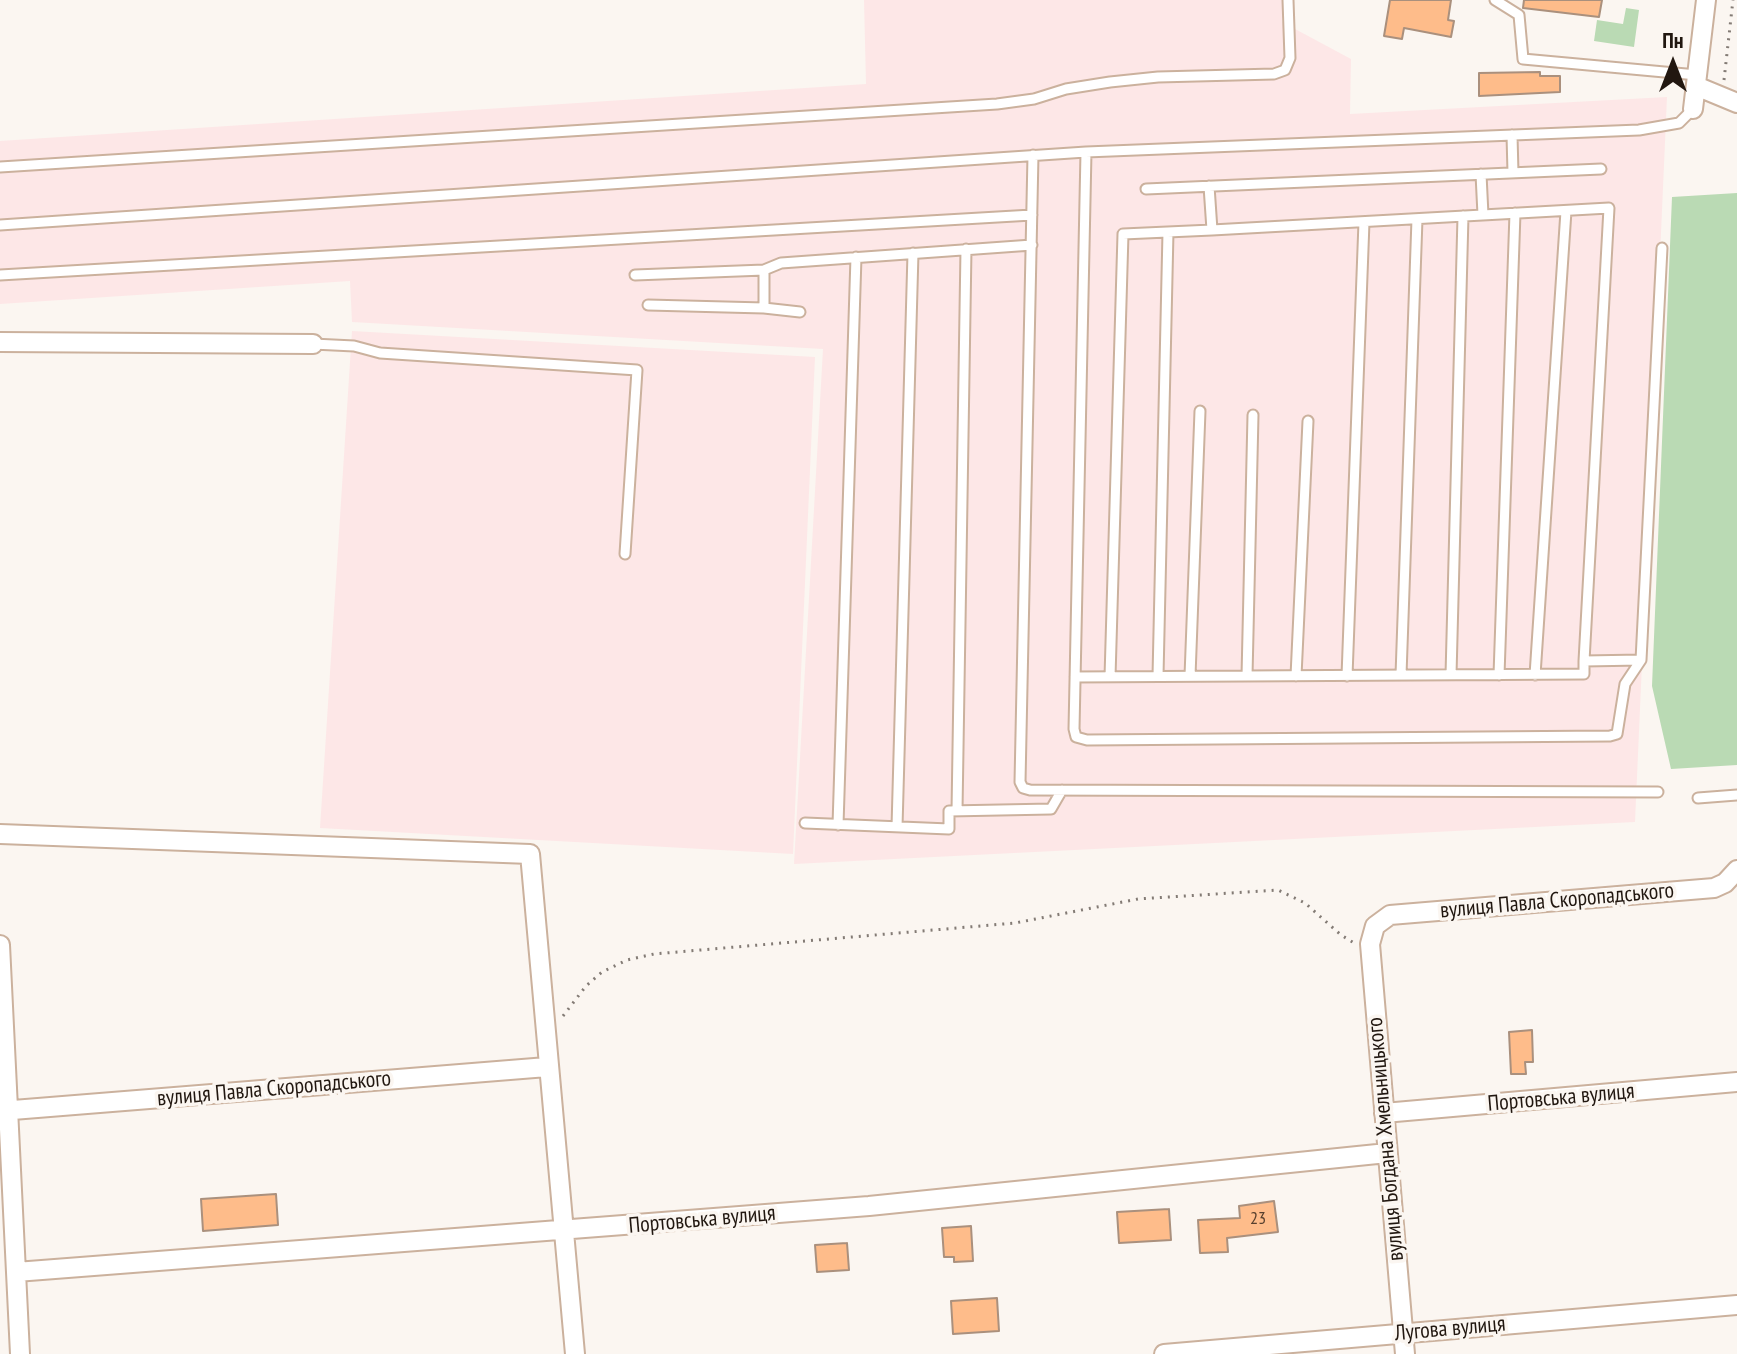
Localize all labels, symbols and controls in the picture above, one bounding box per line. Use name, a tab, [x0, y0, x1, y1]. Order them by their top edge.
north arrow	[1633, 24, 1713, 104]
text: Пн	[1662, 26, 1684, 54]
street label: вулиця Павла Скоропадського	[1439, 878, 1675, 924]
street label: вулиця Богдана Хмельницького	[1362, 1016, 1410, 1262]
street label: вулиця Павла Скоропадського	[156, 1066, 392, 1112]
street label: Портовська вулиця	[1486, 1078, 1636, 1118]
street label: Портовська вулиця	[627, 1200, 777, 1240]
house number: 23	[1250, 1208, 1266, 1230]
street label: Лугова вулиця	[1394, 1311, 1506, 1347]

